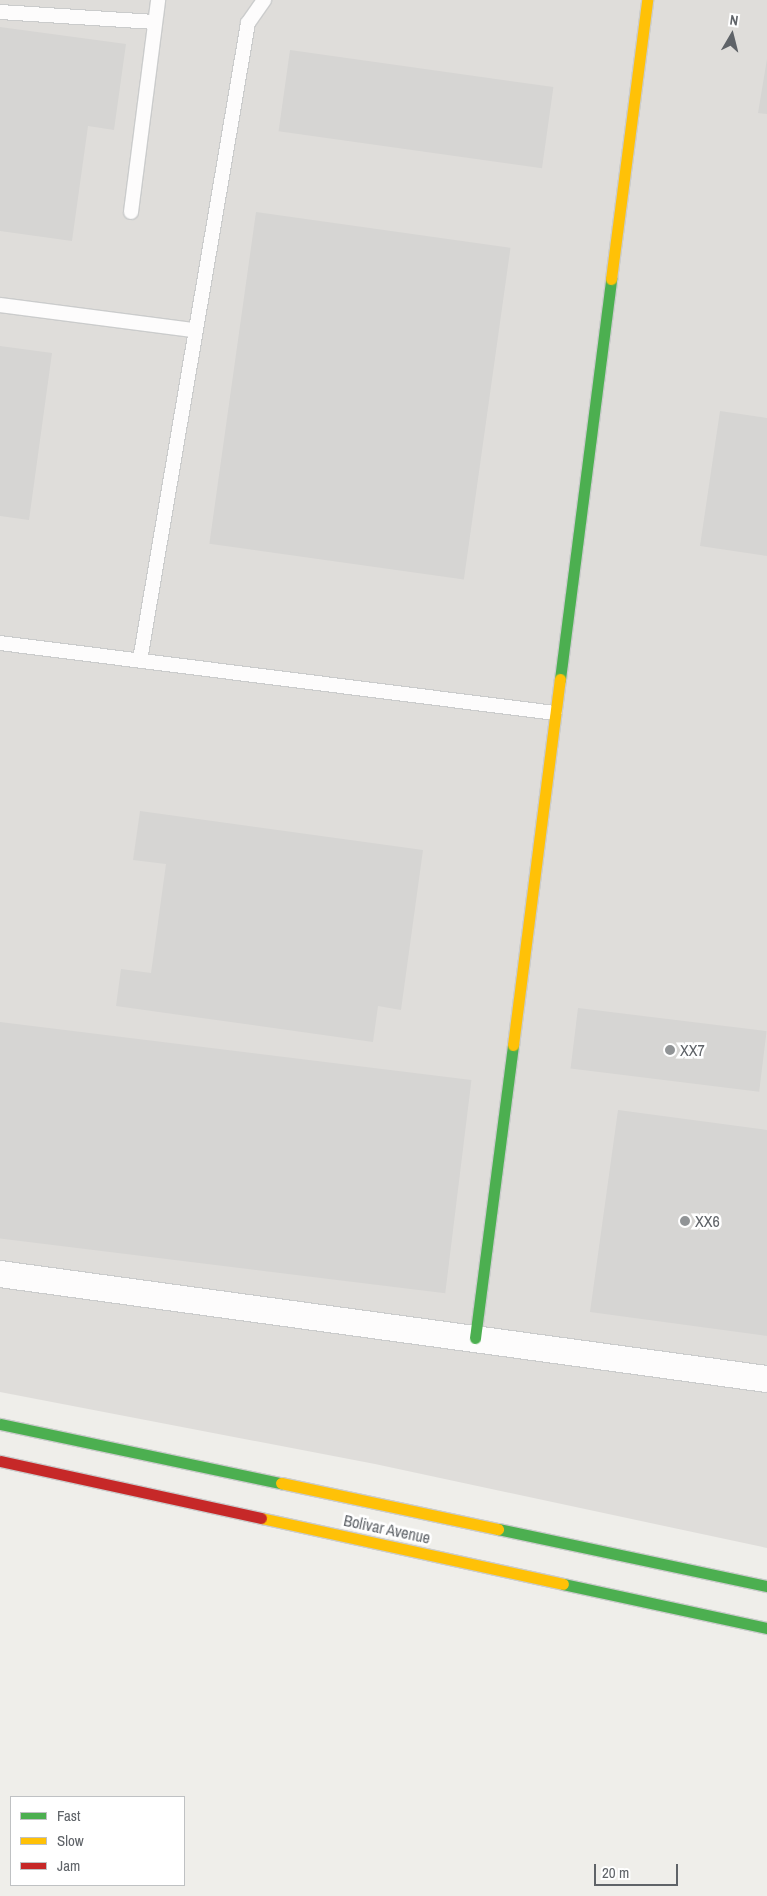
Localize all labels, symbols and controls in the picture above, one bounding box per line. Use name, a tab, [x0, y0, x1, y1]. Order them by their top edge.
north arrow	[707, 10, 757, 60]
text: N	[729, 11, 739, 30]
place label: XX7	[680, 1040, 705, 1060]
marker: XX7	[664, 1044, 676, 1056]
place label: XX6	[695, 1211, 720, 1231]
marker: XX6	[679, 1215, 691, 1227]
street label: Bolivar Avenue	[342, 1510, 432, 1548]
legend	[10, 1796, 185, 1886]
text: Fast	[57, 1805, 80, 1826]
text: Slow	[57, 1830, 84, 1851]
scale bar	[597, 1854, 681, 1886]
text: Jam	[57, 1855, 80, 1876]
text: 20 m	[602, 1862, 629, 1883]

